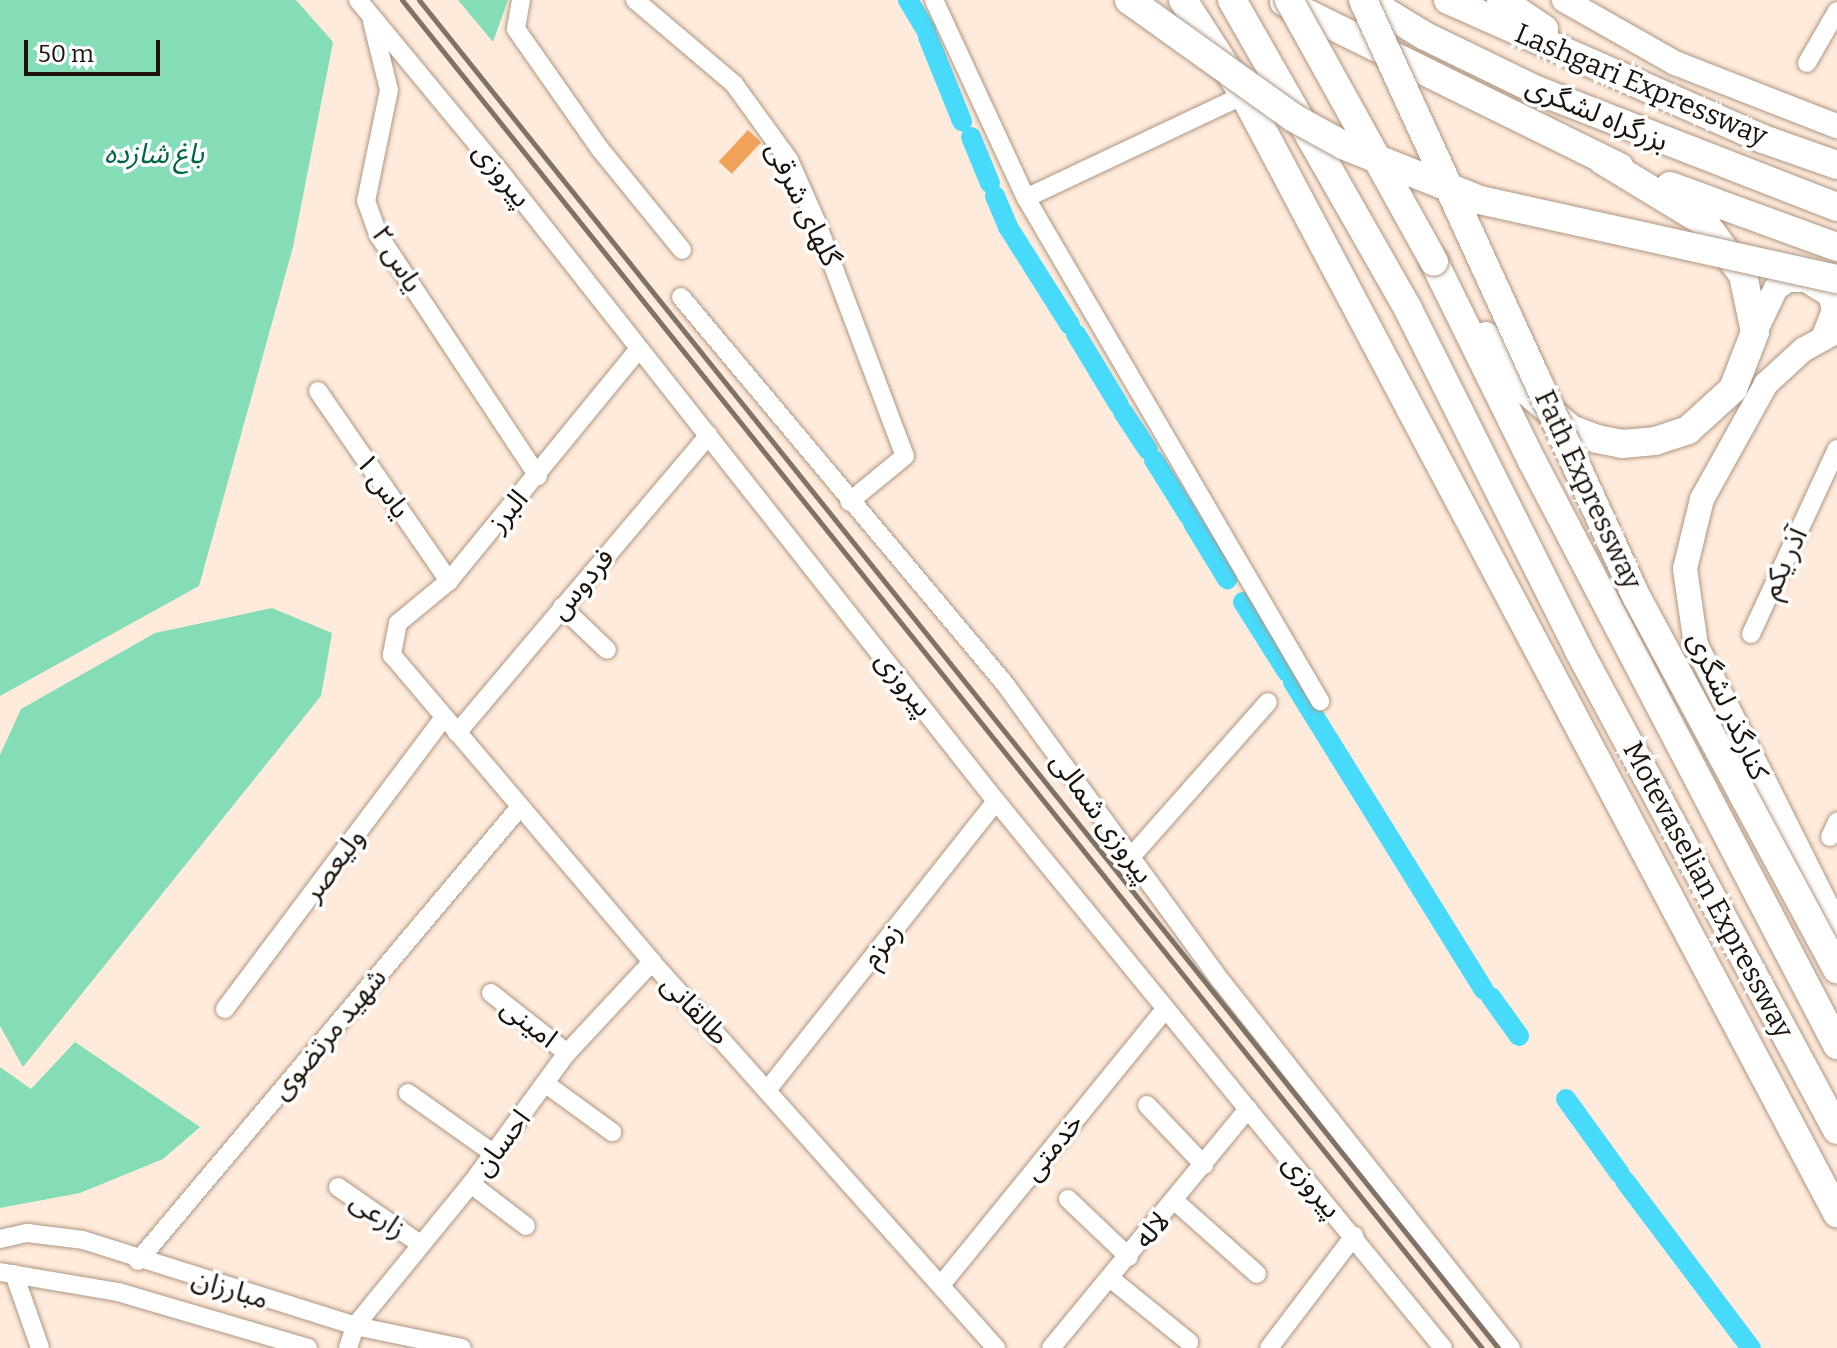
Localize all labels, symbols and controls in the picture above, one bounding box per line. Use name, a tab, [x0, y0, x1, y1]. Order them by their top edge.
street label: Lashgari Expressway	[1510, 17, 1772, 153]
scale bar	[28, 24, 164, 74]
text: 50 m	[38, 40, 94, 68]
street label: بزرگراه لشگری	[1521, 69, 1673, 159]
street label: پیروزی	[466, 136, 538, 214]
street label: گلهای شرقی	[758, 136, 848, 272]
park label: باغ شازده	[104, 137, 204, 171]
street label: یاس ۲	[364, 219, 430, 299]
street label: Fath Expressway	[1527, 385, 1649, 595]
street label: یاس ۱	[349, 447, 417, 525]
street label: البرز	[481, 483, 535, 539]
street label: آذر یکم	[1753, 522, 1815, 604]
street label: فردوس	[543, 542, 621, 626]
street label: کنارگذر لشگری	[1680, 627, 1776, 785]
street label: پیروزی	[868, 645, 940, 723]
street label: Motevaselian Expressway	[1616, 736, 1800, 1044]
street label: پیروزی شمالی	[1043, 746, 1161, 890]
street label: ولیعصر	[296, 822, 372, 908]
street label: زمزم	[854, 916, 910, 974]
street label: شهید مرتضوی	[264, 961, 394, 1107]
street label: طالقانی	[654, 968, 736, 1052]
street label: امینی	[494, 991, 564, 1055]
street label: احسان	[466, 1103, 538, 1183]
street label: خدمتی	[1016, 1106, 1090, 1188]
street label: پیروزی	[1275, 1147, 1349, 1225]
street label: زارعی	[344, 1184, 412, 1246]
street label: لاله	[1127, 1205, 1177, 1255]
street label: مبارزان	[188, 1262, 272, 1316]

